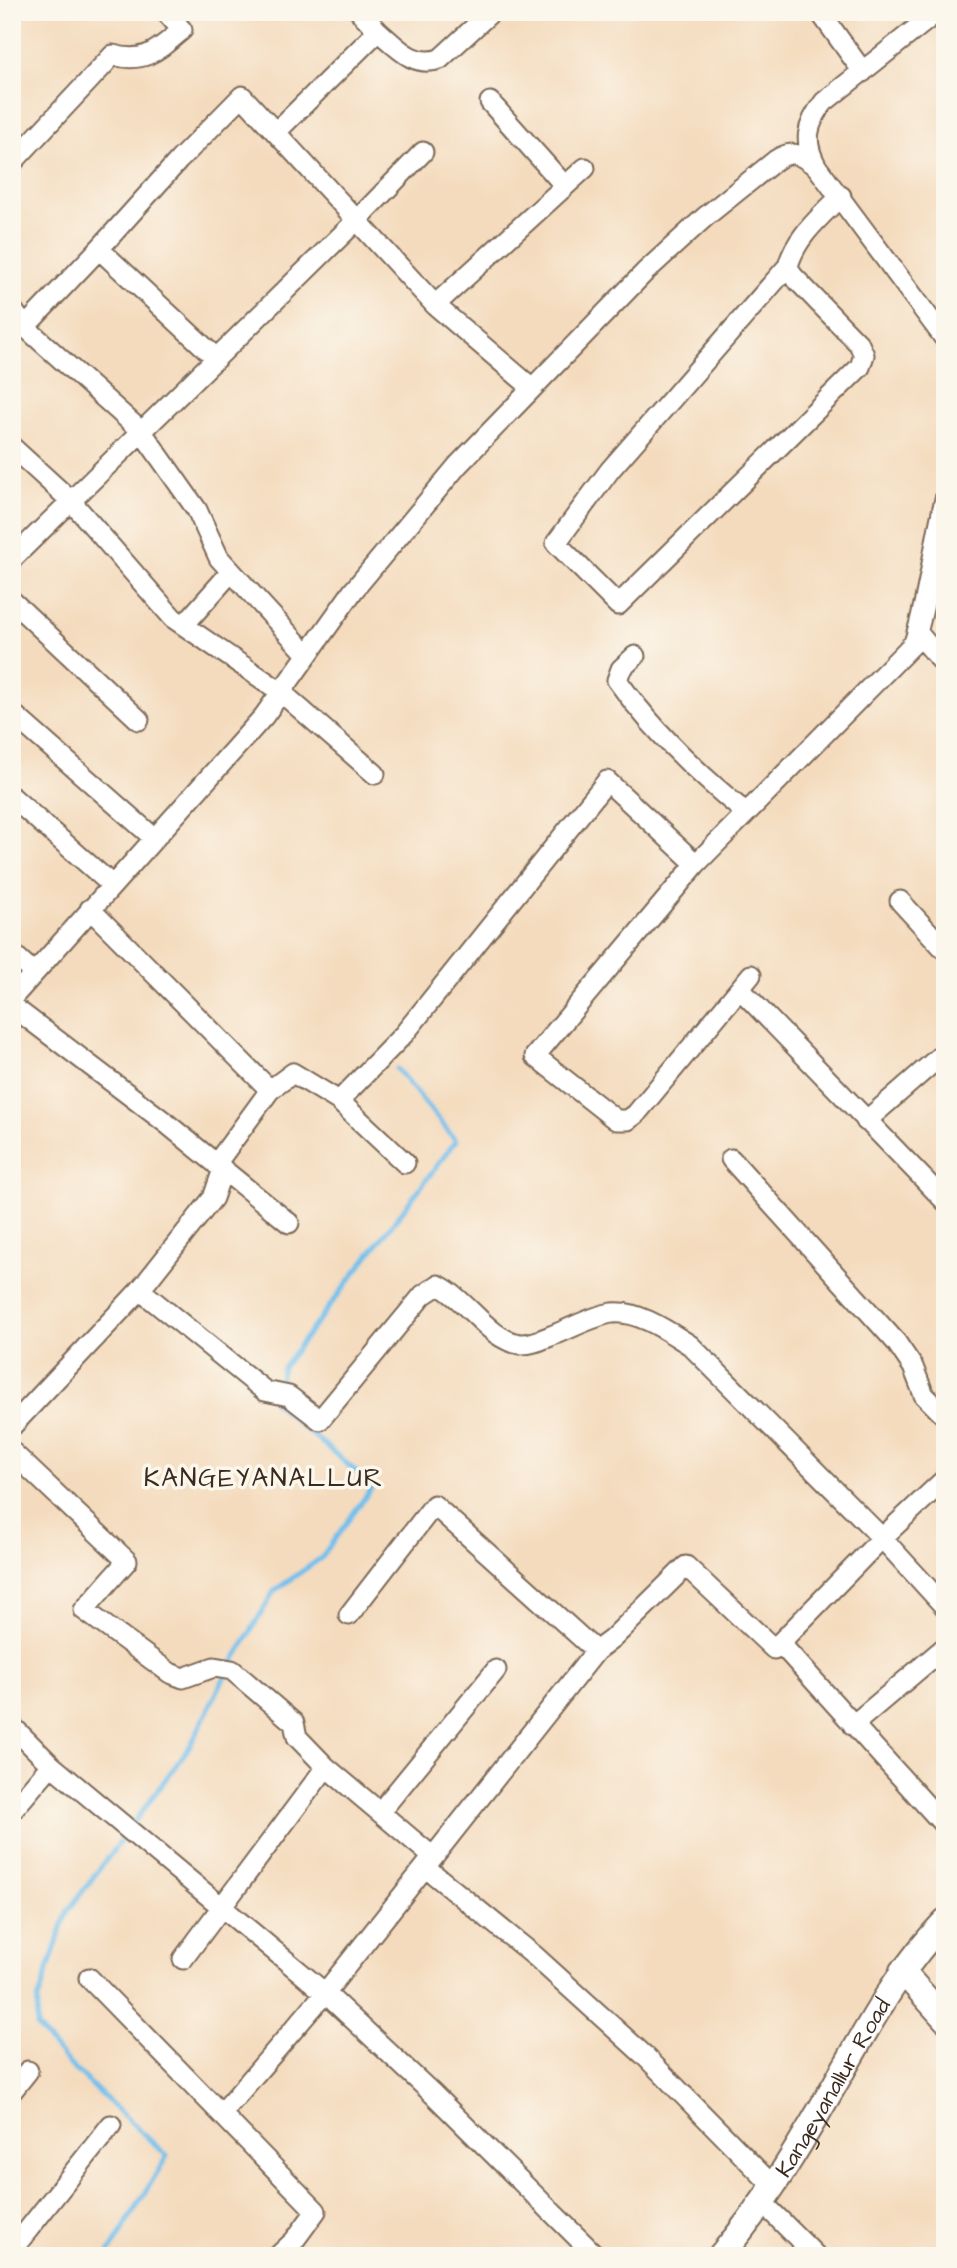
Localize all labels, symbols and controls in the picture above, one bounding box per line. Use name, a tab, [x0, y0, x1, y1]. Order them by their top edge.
district label: KANGEYANALLUR	[144, 1460, 384, 1496]
street label: Kangeyanallur Road	[768, 1992, 899, 2184]

